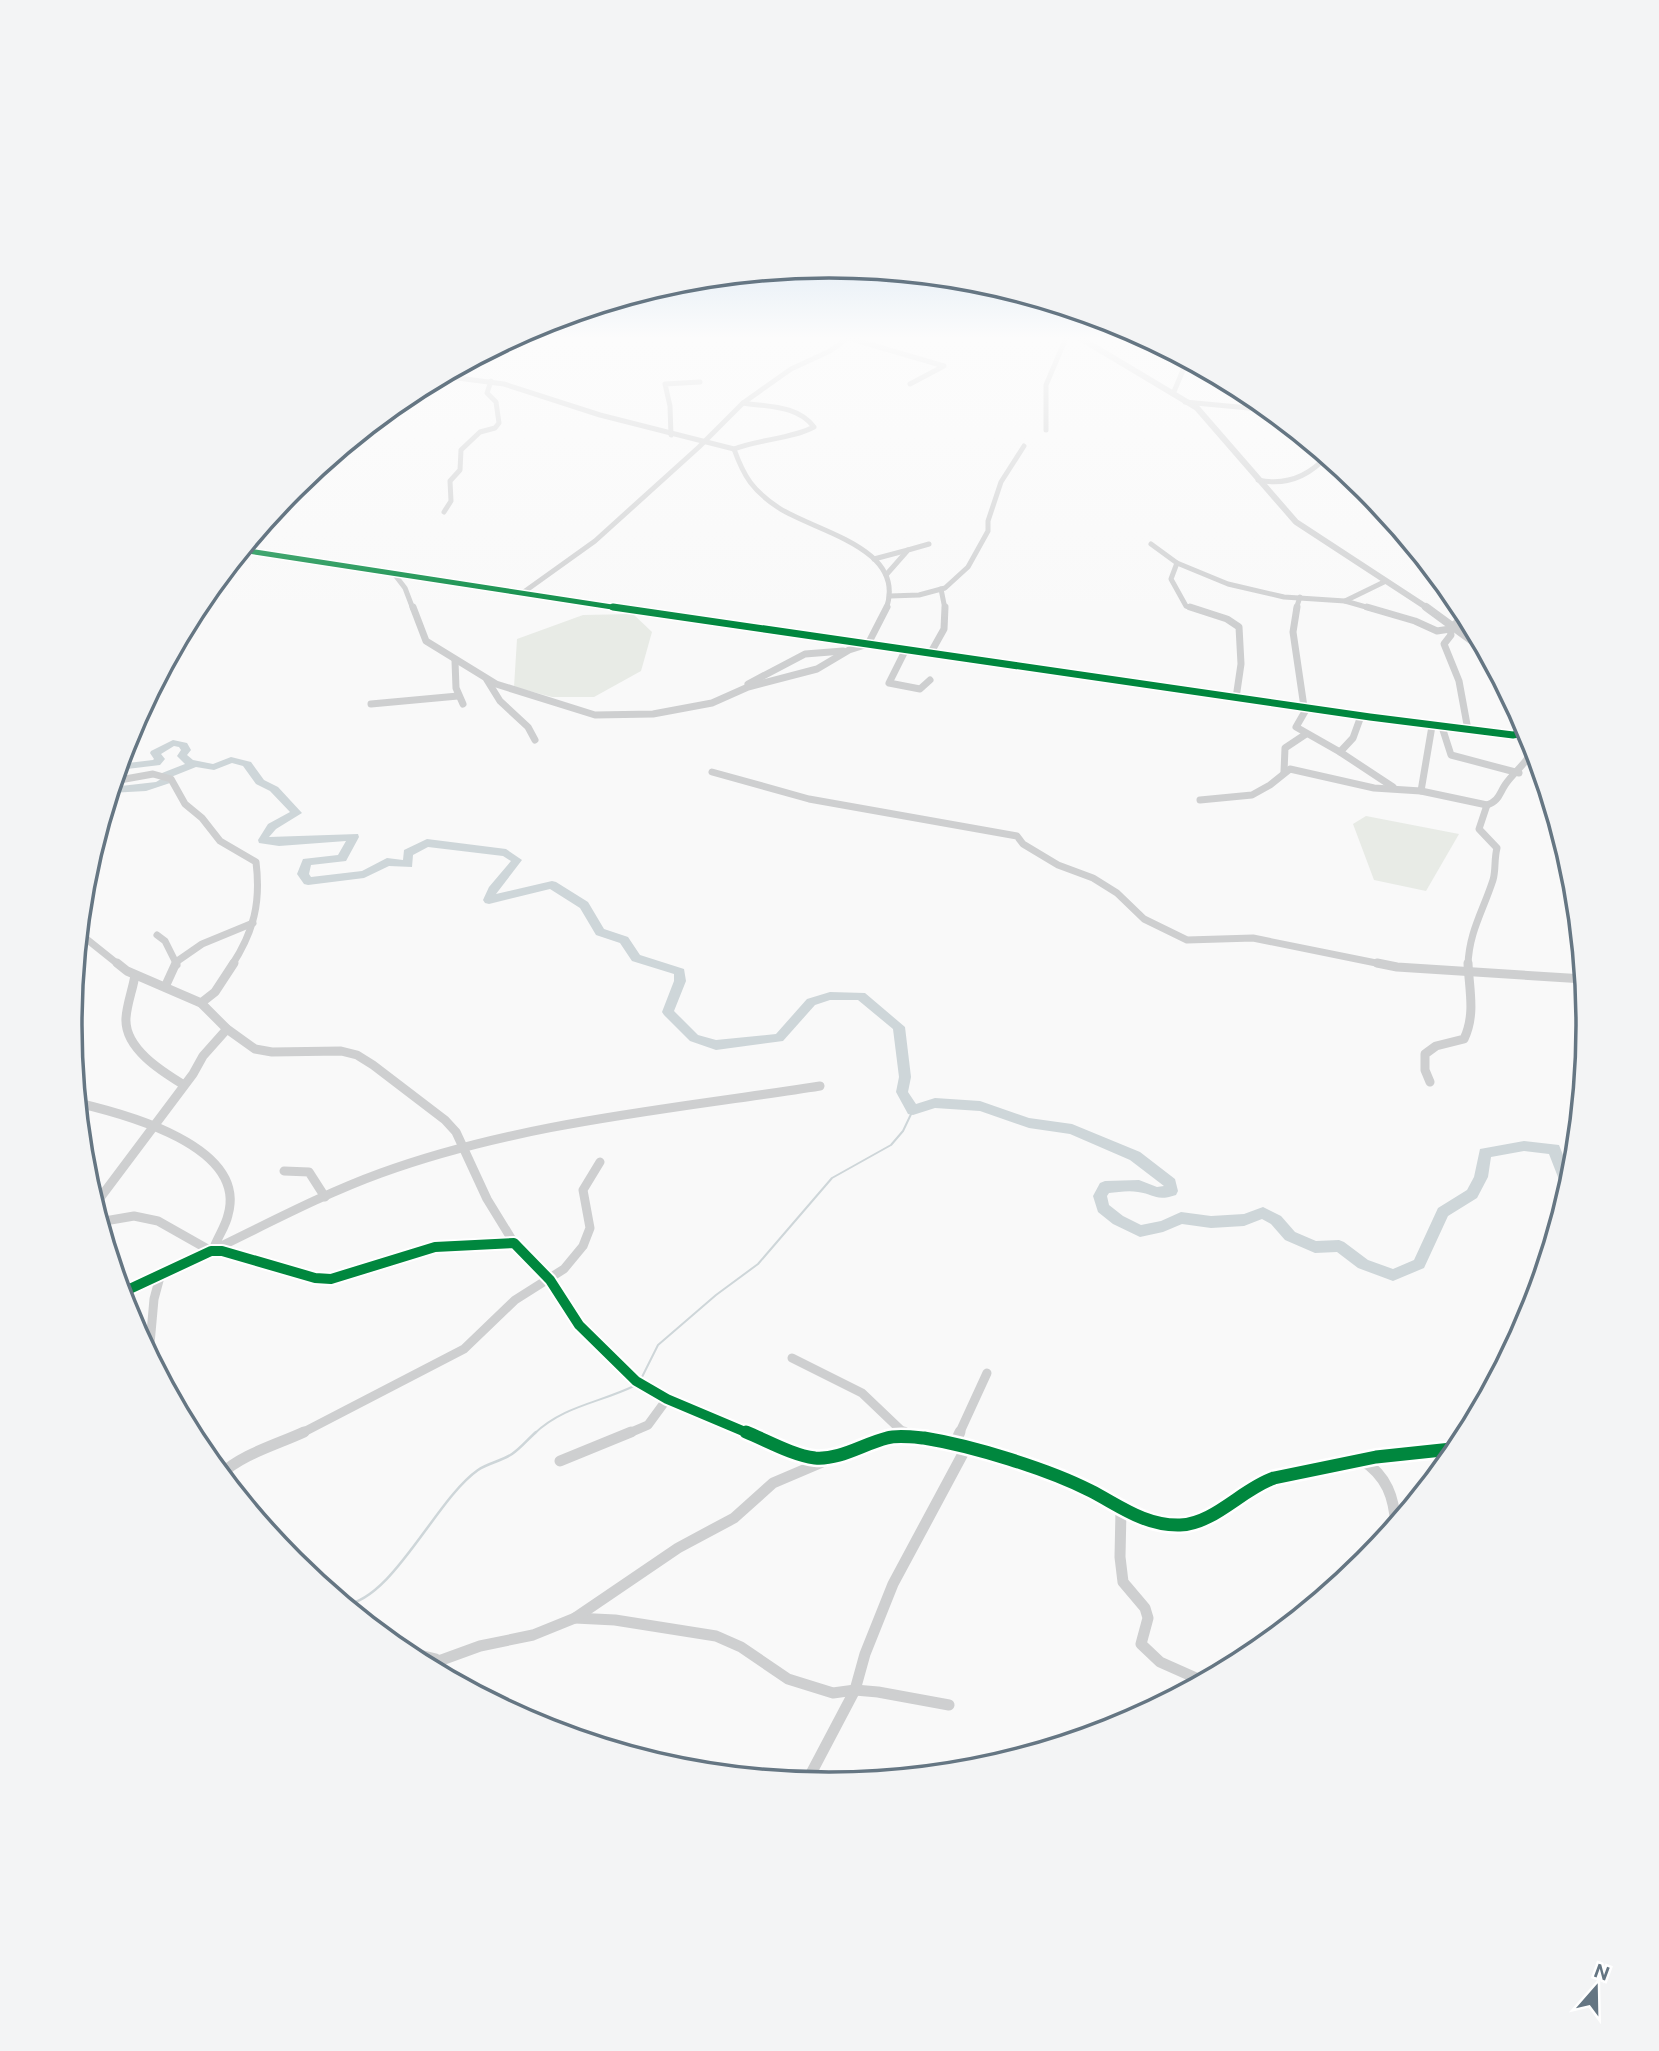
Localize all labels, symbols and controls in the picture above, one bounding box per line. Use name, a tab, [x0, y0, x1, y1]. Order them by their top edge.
north arrow	[1561, 1953, 1631, 2023]
text: N	[1591, 1959, 1613, 1985]

